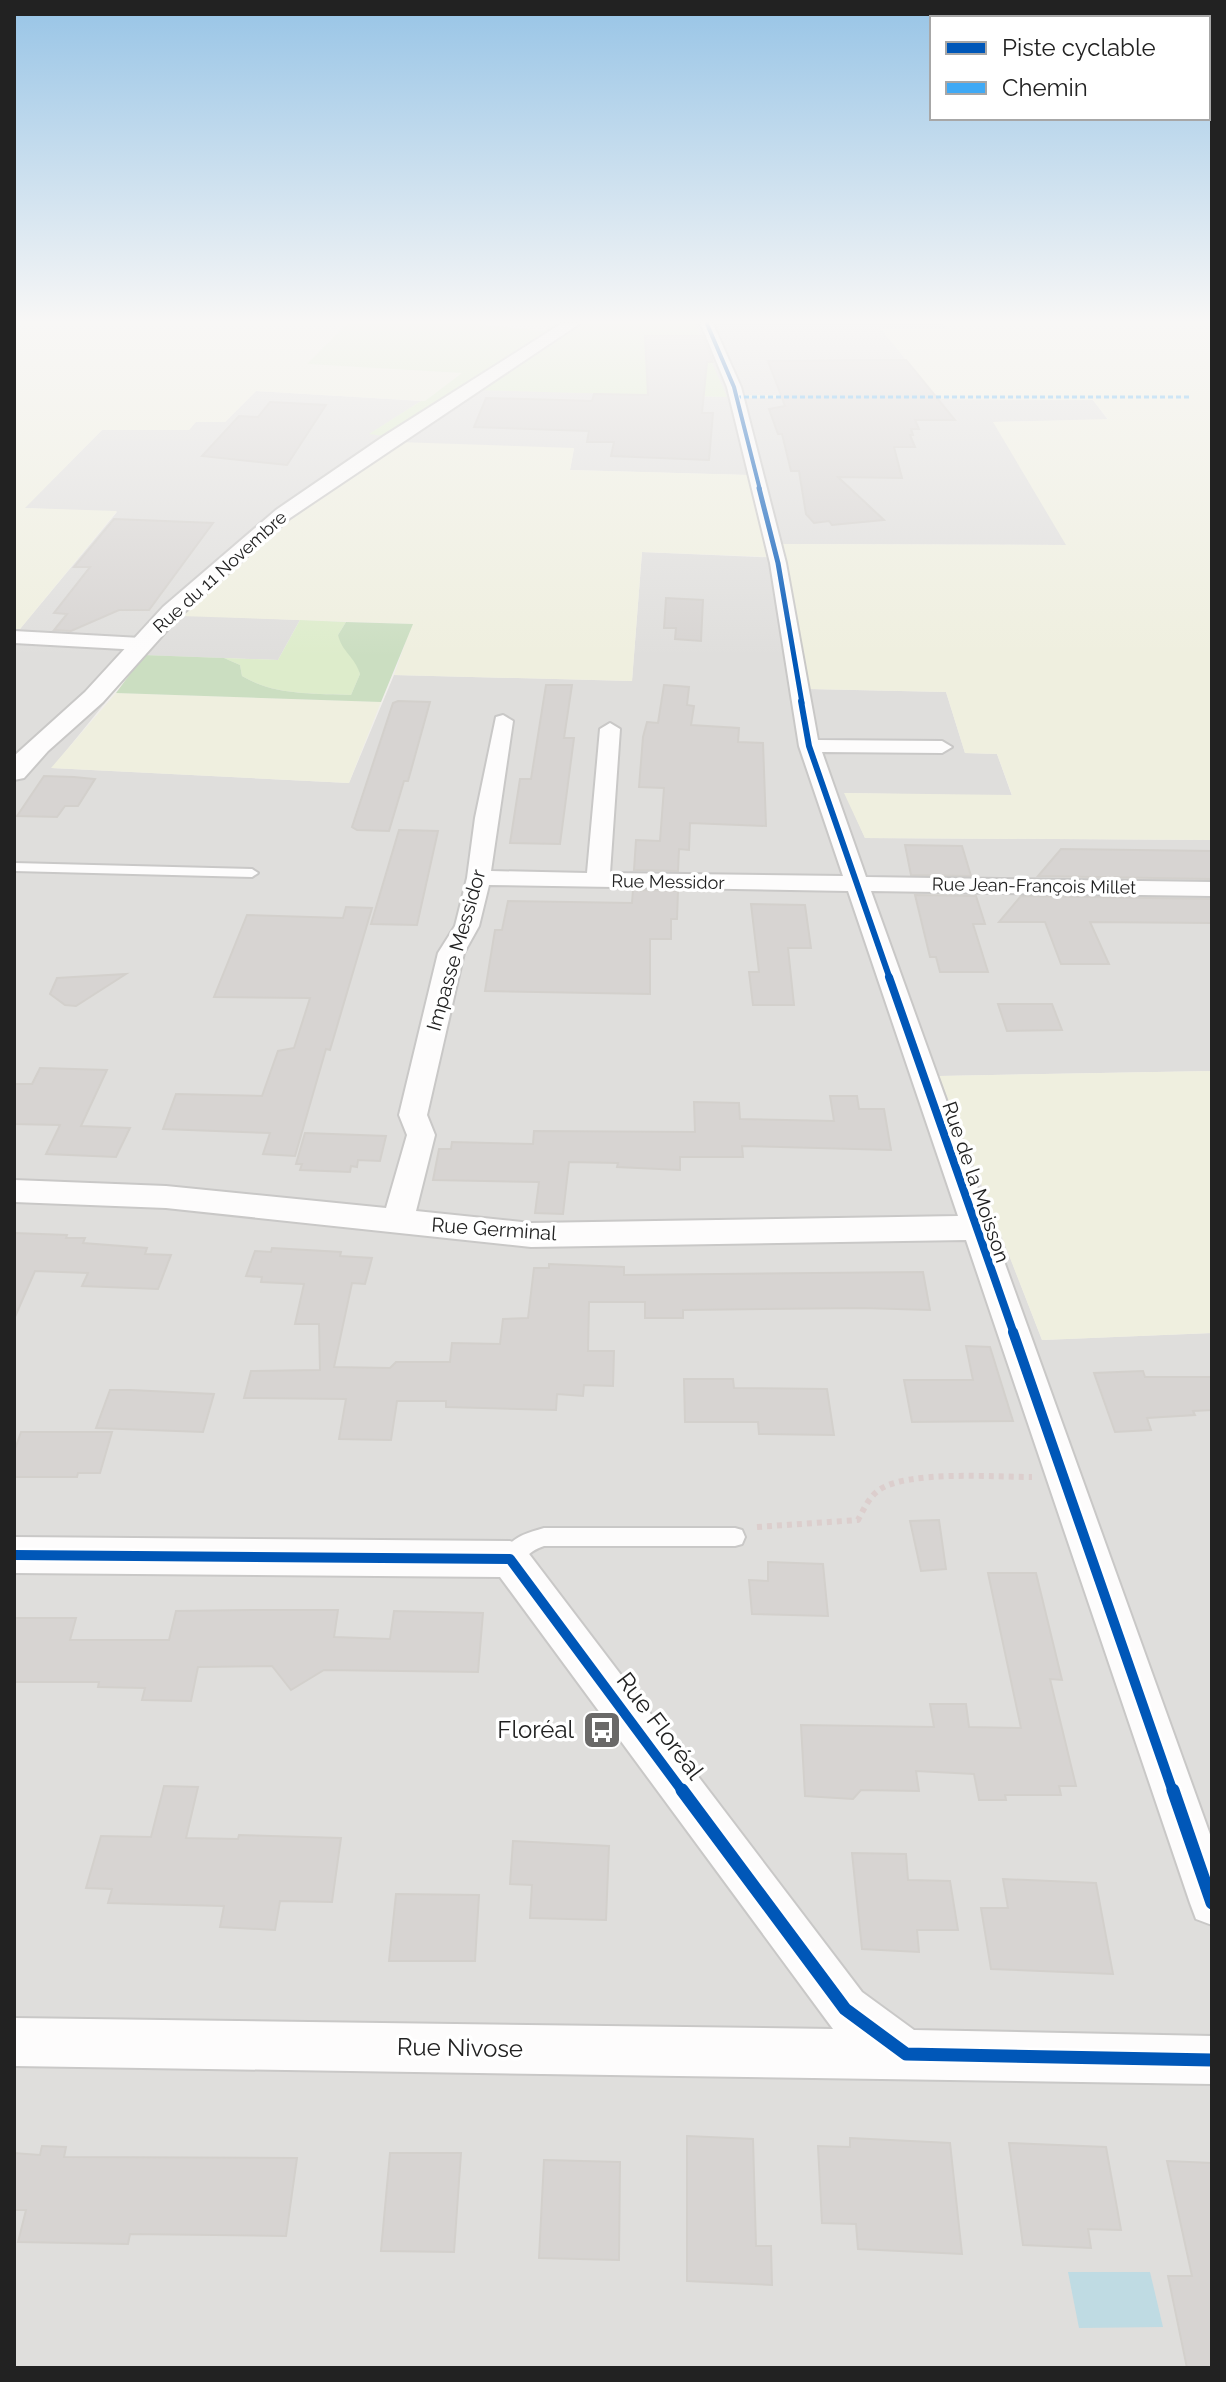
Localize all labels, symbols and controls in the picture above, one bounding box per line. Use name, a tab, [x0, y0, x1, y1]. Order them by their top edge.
legend	[930, 16, 1210, 120]
text: Piste cyclable	[1002, 33, 1156, 62]
text: Chemin	[1002, 73, 1088, 102]
street label: Rue du 11 Novembre	[149, 506, 291, 637]
street label: Impasse Messidor	[421, 866, 491, 1034]
street label: Rue Messidor	[611, 870, 725, 893]
street label: Rue Jean-François Millet	[932, 873, 1136, 898]
street label: Rue de la Moisson	[937, 1098, 1015, 1266]
street label: Rue Germinal	[431, 1213, 558, 1245]
street label: Rue Floréal	[611, 1666, 710, 1785]
bus stop icon: Floréal	[581, 1709, 623, 1751]
place label: Floréal	[497, 1715, 574, 1744]
street label: Rue Nivose	[397, 2032, 523, 2063]

